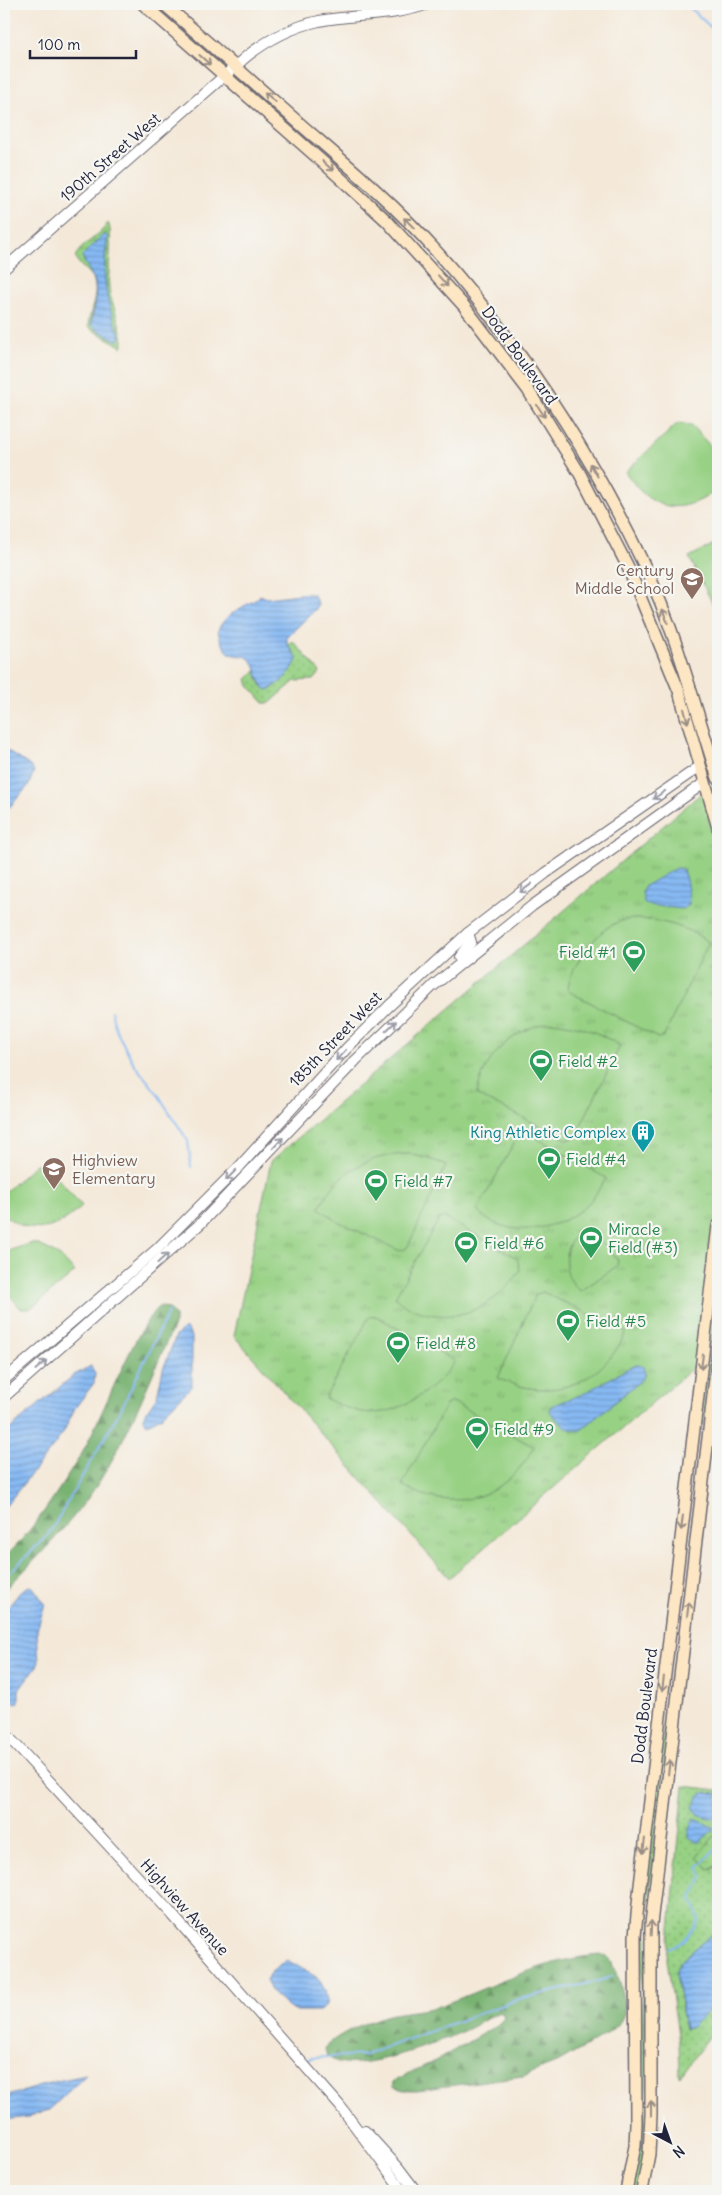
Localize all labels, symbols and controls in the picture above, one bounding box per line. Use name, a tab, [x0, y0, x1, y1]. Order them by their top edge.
scale bar	[30, 28, 136, 60]
text: 100 m	[38, 35, 80, 54]
one-way arrow	[199, 54, 212, 65]
one-way arrow	[264, 92, 277, 103]
street label: 190th Street West	[56, 108, 165, 206]
one-way arrow	[321, 161, 334, 172]
one-way arrow	[403, 217, 415, 230]
one-way arrow	[437, 274, 448, 287]
street label: Dodd Boulevard	[478, 302, 562, 408]
one-way arrow	[536, 403, 546, 417]
one-way arrow	[589, 463, 599, 478]
place label: Century Middle School	[575, 560, 674, 598]
school or university icon: Century Middle School	[679, 566, 705, 600]
one-way arrow	[660, 609, 669, 624]
one-way arrow	[681, 707, 691, 723]
one-way arrow	[652, 790, 666, 800]
one-way arrow	[520, 882, 533, 893]
sports icon: Field #1	[621, 939, 647, 973]
place label: Field #1	[559, 942, 616, 962]
street label: 185th Street West	[284, 987, 386, 1091]
one-way arrow	[384, 1020, 397, 1032]
sports icon: Field #2	[528, 1048, 554, 1082]
one-way arrow	[335, 1049, 347, 1062]
place label: Field #2	[558, 1051, 618, 1071]
building icon: King Athletic Complex	[630, 1119, 656, 1153]
place label: King Athletic Complex	[470, 1122, 626, 1142]
one-way arrow	[272, 1137, 284, 1149]
sports icon: Field #4	[536, 1146, 562, 1180]
place label: Field #4	[566, 1149, 626, 1169]
place label: Highview Elementary	[72, 1150, 156, 1188]
school or university icon: Highview Elementary	[41, 1156, 67, 1190]
sports icon: Field #7	[363, 1168, 389, 1202]
one-way arrow	[225, 1169, 237, 1181]
place label: Field #7	[394, 1171, 453, 1191]
place label: Miracle Field (#3)	[608, 1219, 678, 1257]
sports icon: Miracle Field (#3)	[578, 1225, 604, 1259]
sports icon: Field #6	[453, 1230, 479, 1264]
place label: Field #6	[484, 1233, 544, 1253]
one-way arrow	[157, 1252, 170, 1264]
sports icon: Field #5	[555, 1308, 581, 1342]
place label: Field #5	[586, 1311, 646, 1331]
sports icon: Field #8	[385, 1330, 411, 1364]
place label: Field #8	[416, 1333, 476, 1353]
one-way arrow	[697, 1353, 707, 1369]
one-way arrow	[34, 1359, 47, 1371]
sports icon: Field #9	[464, 1416, 490, 1450]
place label: Field #9	[494, 1419, 554, 1439]
one-way arrow	[677, 1515, 687, 1531]
one-way arrow	[683, 1602, 693, 1618]
street label: Dodd Boulevard	[627, 1647, 661, 1765]
one-way arrow	[658, 1676, 668, 1692]
one-way arrow	[665, 1759, 675, 1775]
one-way arrow	[639, 1837, 649, 1853]
street label: Highview Avenue	[136, 1855, 234, 1959]
one-way arrow	[646, 1920, 655, 1936]
one-way arrow	[646, 2100, 656, 2116]
north arrow	[644, 2118, 694, 2168]
text: N	[669, 2142, 688, 2162]

